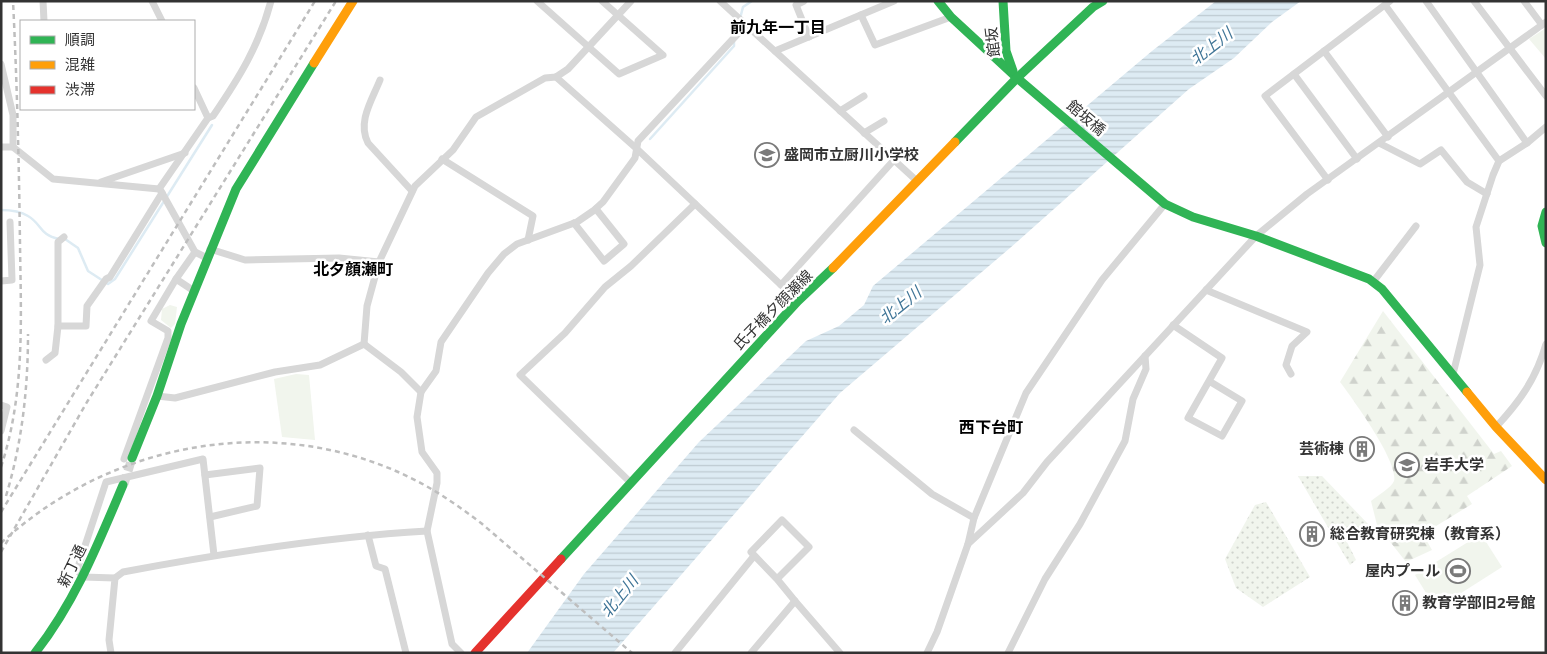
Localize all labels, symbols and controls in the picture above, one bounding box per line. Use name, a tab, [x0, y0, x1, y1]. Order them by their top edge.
district label: 前九年一丁目	[730, 16, 826, 38]
legend	[20, 20, 195, 110]
water label: 北上川	[1185, 21, 1238, 69]
street label: 館坂	[980, 26, 1004, 58]
text: 順調	[65, 29, 95, 49]
text: 混雑	[65, 54, 95, 74]
text: 渋滞	[65, 79, 95, 99]
street label: 館坂橋	[1063, 95, 1110, 139]
school or university icon: 盛岡市立厨川小学校	[754, 142, 780, 168]
place label: 盛岡市立厨川小学校	[784, 144, 919, 164]
district label: 北夕顔瀬町	[313, 258, 393, 280]
street label: 氏子橋夕顔瀬線	[728, 265, 816, 353]
water label: 北上川	[874, 280, 927, 329]
district label: 西下台町	[959, 416, 1023, 438]
building icon: 芸術棟	[1349, 436, 1375, 462]
place label: 芸術棟	[1299, 438, 1344, 458]
school or university icon: 岩手大学	[1394, 452, 1420, 478]
place label: 岩手大学	[1424, 454, 1484, 474]
building icon: 総合教育研究棟（教育系）	[1299, 521, 1325, 547]
place label: 総合教育研究棟（教育系）	[1330, 523, 1510, 543]
street label: 新丁通	[52, 541, 90, 590]
sports icon: 屋内プール	[1445, 558, 1471, 584]
place label: 屋内プール	[1365, 560, 1440, 580]
water label: 北上川	[595, 569, 644, 622]
building icon: 教育学部旧2号館	[1392, 590, 1418, 616]
place label: 教育学部旧2号館	[1422, 592, 1536, 612]

